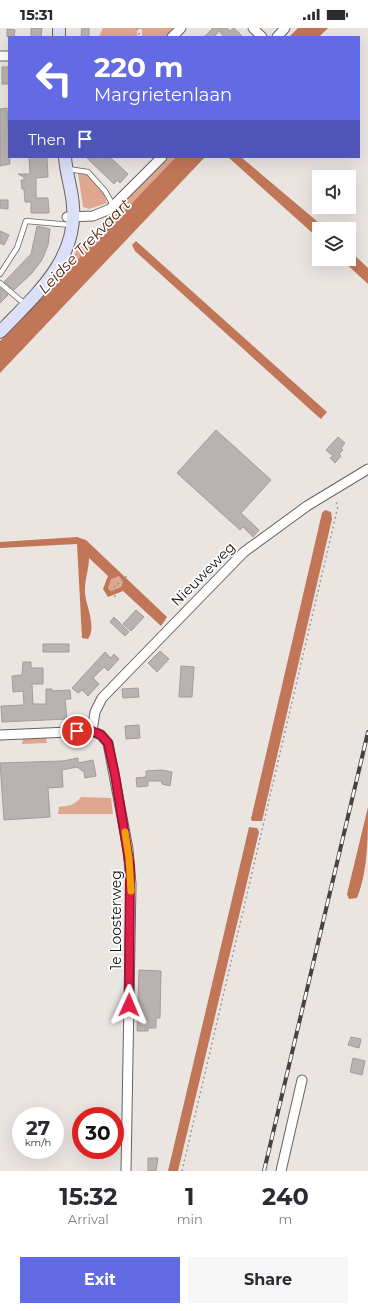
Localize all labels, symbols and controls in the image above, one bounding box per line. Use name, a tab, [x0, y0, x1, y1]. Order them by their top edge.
text: 15:31	[20, 5, 54, 24]
text: 220 m	[94, 50, 183, 84]
icon: left	[28, 52, 80, 104]
text: Margrietenlaan	[94, 84, 232, 106]
icon: arrive	[74, 128, 96, 150]
text: Then	[28, 130, 66, 149]
map controls	[312, 170, 356, 266]
button: sound	[312, 170, 356, 214]
water label: Leidse Trekvaart	[34, 195, 134, 297]
button: layers	[312, 222, 356, 266]
street label: Nieuweweg	[167, 538, 239, 610]
pin	[60, 714, 94, 748]
icon: arrive	[66, 720, 88, 742]
street label: 1e Loosterweg	[107, 870, 125, 970]
position arrow	[108, 984, 150, 1026]
speed limit sign: 30	[72, 1107, 124, 1159]
text: 27	[26, 1116, 50, 1140]
text: km/h	[25, 1136, 51, 1149]
text: 15:32	[59, 1182, 117, 1211]
text: 1	[185, 1182, 194, 1211]
text: 240	[262, 1182, 309, 1211]
text: Arrival	[68, 1211, 109, 1227]
text: min	[177, 1211, 203, 1227]
text: m	[278, 1211, 292, 1227]
button: Exit	[20, 1257, 180, 1303]
button: Share	[188, 1257, 348, 1303]

